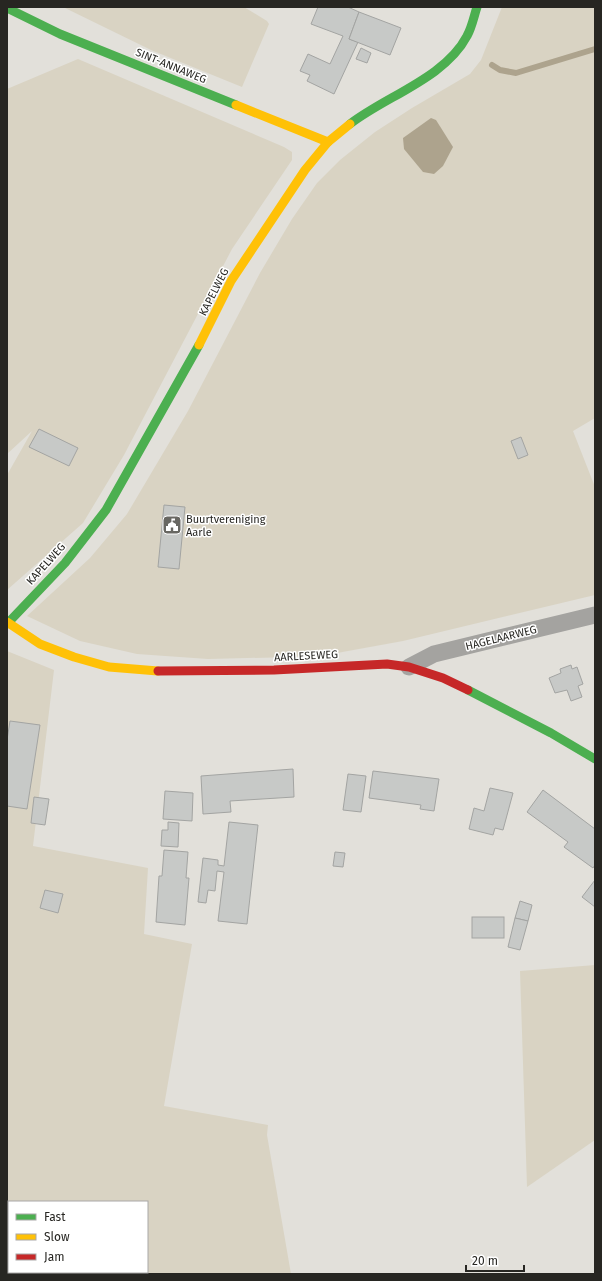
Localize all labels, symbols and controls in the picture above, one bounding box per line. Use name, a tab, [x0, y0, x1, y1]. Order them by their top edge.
street label: SINT-ANNAWEG	[134, 46, 209, 86]
street label: KAPELWEG	[196, 266, 232, 318]
place label: Buurtvereniging Aarle	[186, 513, 266, 539]
public building icon: Buurtvereniging Aarle	[161, 514, 183, 536]
street label: KAPELWEG	[24, 540, 68, 588]
street label: HAGELAARWEG	[464, 623, 538, 653]
street label: AARLESEWEG	[274, 648, 338, 664]
legend	[8, 1201, 148, 1273]
text: Fast	[44, 1210, 66, 1224]
text: Slow	[44, 1230, 70, 1244]
scale bar	[466, 1247, 524, 1273]
text: Jam	[44, 1250, 64, 1264]
text: 20 m	[472, 1254, 498, 1268]

